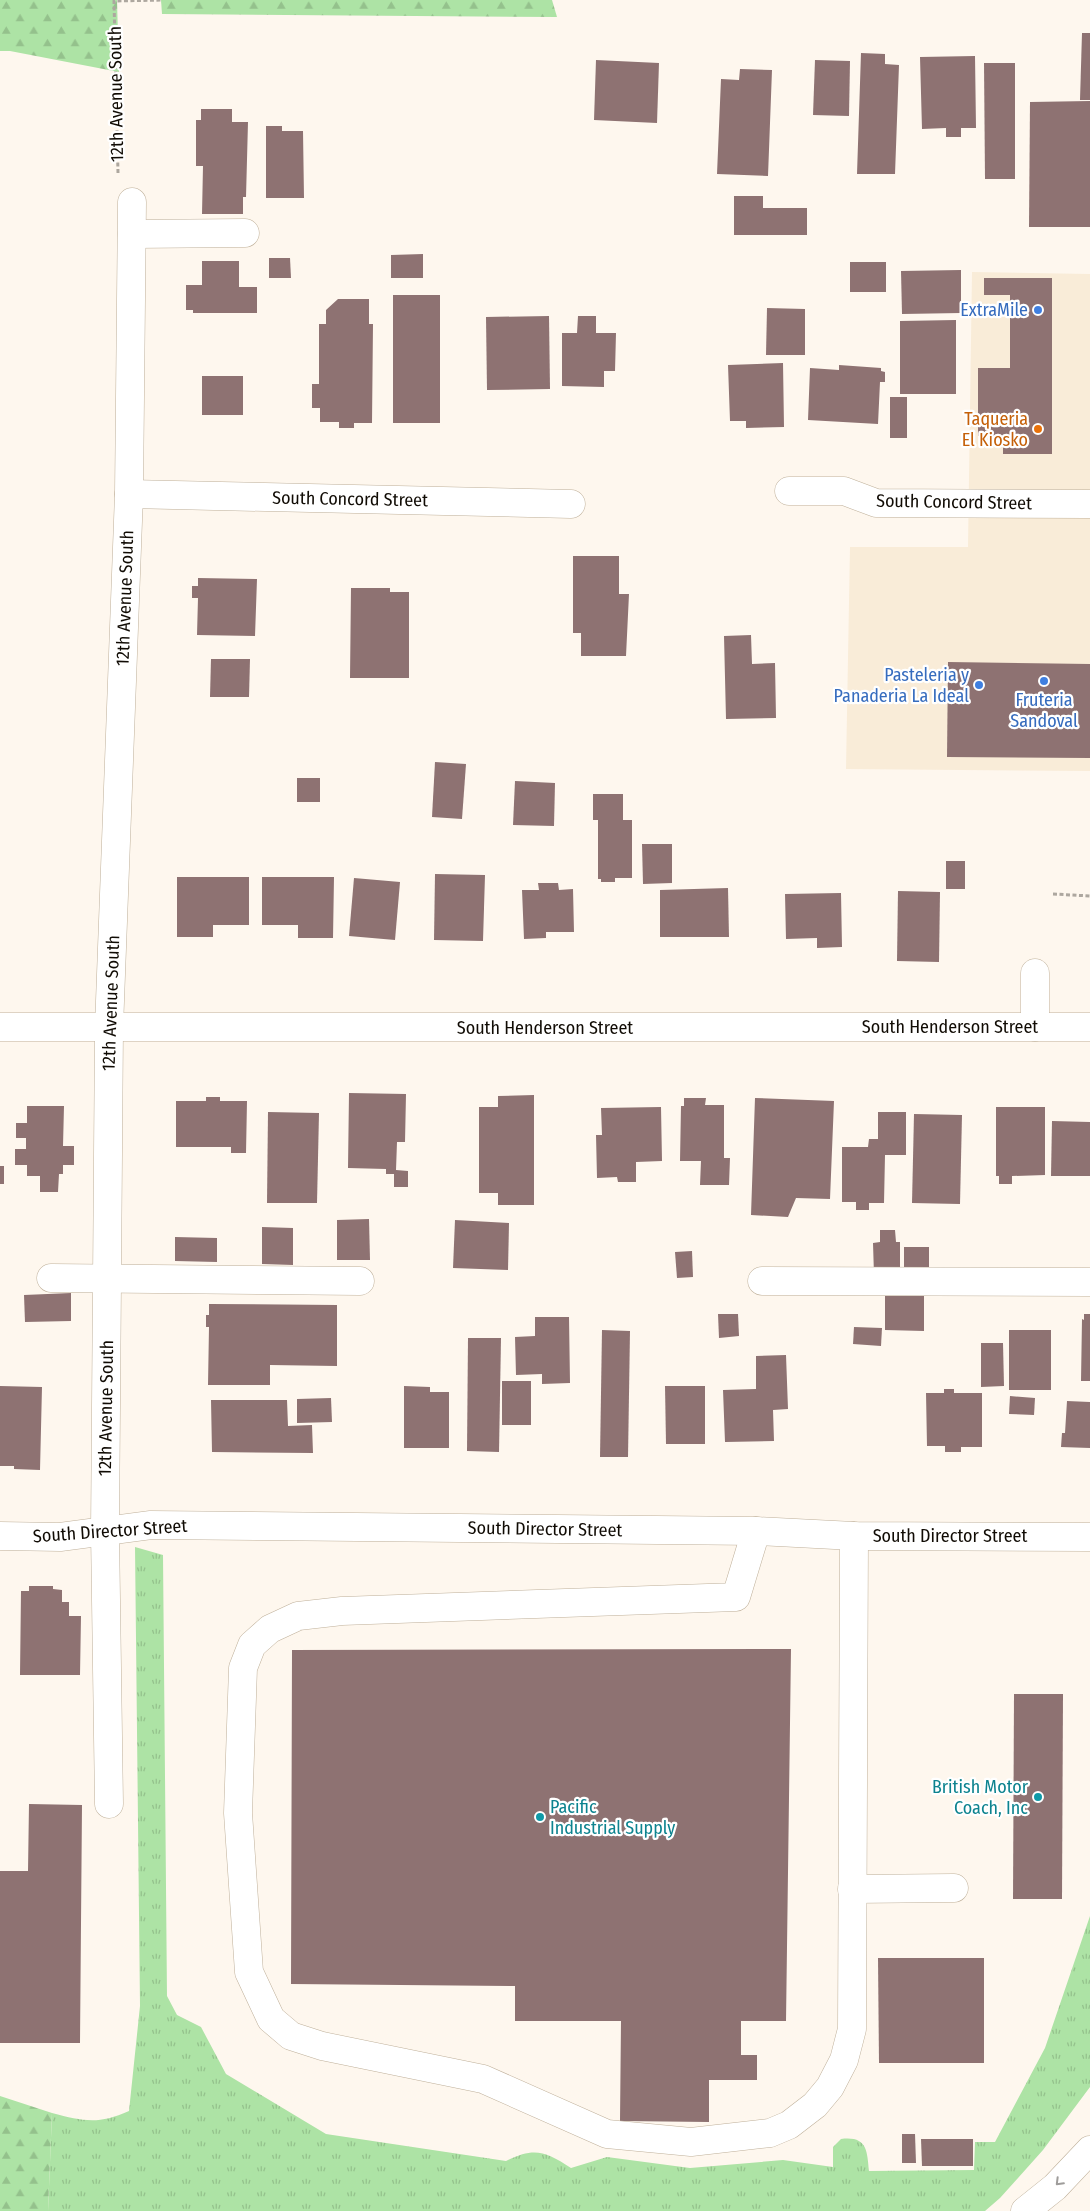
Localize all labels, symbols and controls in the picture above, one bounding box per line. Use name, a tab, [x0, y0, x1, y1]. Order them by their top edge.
street label: 12th Avenue South	[104, 26, 128, 162]
place label: ExtraMile	[960, 299, 1028, 321]
marker: ExtraMile	[1032, 304, 1044, 316]
place label: Taqueria El Kiosko	[962, 408, 1028, 451]
marker: Taqueria El Kiosko	[1032, 423, 1044, 435]
street label: South Concord Street	[272, 487, 428, 511]
street label: South Concord Street	[876, 490, 1032, 514]
street label: 12th Avenue South	[112, 530, 138, 666]
place label: Pasteleria y Panaderia La Ideal	[834, 664, 969, 707]
marker: Fruteria Sandoval	[1038, 675, 1050, 687]
marker: Pasteleria y Panaderia La Ideal	[973, 679, 985, 691]
place label: Fruteria Sandoval	[1010, 689, 1078, 732]
street label: 12th Avenue South	[98, 935, 124, 1071]
street label: South Henderson Street	[862, 1016, 1038, 1038]
street label: South Henderson Street	[457, 1017, 633, 1039]
street label: 12th Avenue South	[94, 1340, 118, 1476]
street label: South Director Street	[32, 1515, 188, 1547]
street label: South Director Street	[467, 1517, 623, 1541]
street label: South Director Street	[873, 1525, 1027, 1547]
place label: British Motor Coach, Inc	[932, 1776, 1029, 1819]
marker: British Motor Coach, Inc	[1032, 1791, 1044, 1803]
place label: Pacific Industrial Supply	[550, 1796, 675, 1839]
marker: Pacific Industrial Supply	[534, 1811, 546, 1823]
one-way arrow	[1056, 2177, 1065, 2186]

